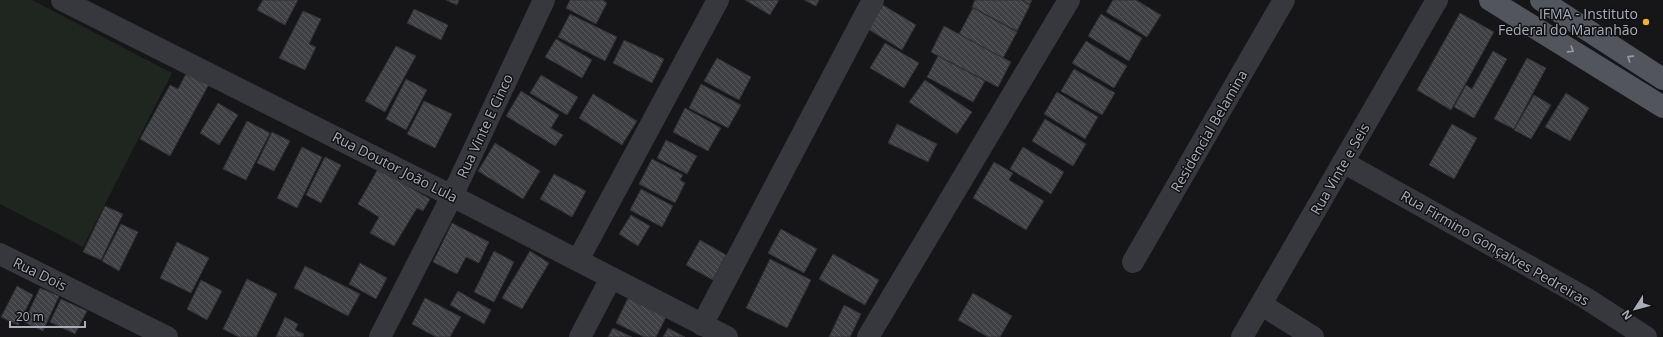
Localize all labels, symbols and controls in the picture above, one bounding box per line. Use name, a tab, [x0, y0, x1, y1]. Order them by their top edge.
place label: IFMA - Instituto Federal do Maranhão	[1498, 4, 1638, 39]
marker: IFMA - Instituto Federal do Maranhão	[1641, 17, 1651, 27]
one-way arrow	[1567, 45, 1574, 53]
one-way arrow	[1627, 55, 1634, 63]
street label: Residencial Belamina	[1166, 66, 1251, 195]
street label: Rua Vinte E Cinco	[452, 71, 517, 181]
street label: Rua Vinte e Seis	[1306, 119, 1374, 218]
street label: Rua Doutor João Lula	[330, 127, 461, 206]
street label: Rua Firmino Gonçalves Pedreiras	[1397, 186, 1593, 310]
street label: Rua Dois	[10, 252, 70, 295]
north arrow	[1615, 289, 1655, 329]
scale bar	[10, 303, 85, 329]
text: N	[1618, 307, 1635, 323]
text: 20 m	[16, 308, 44, 325]

